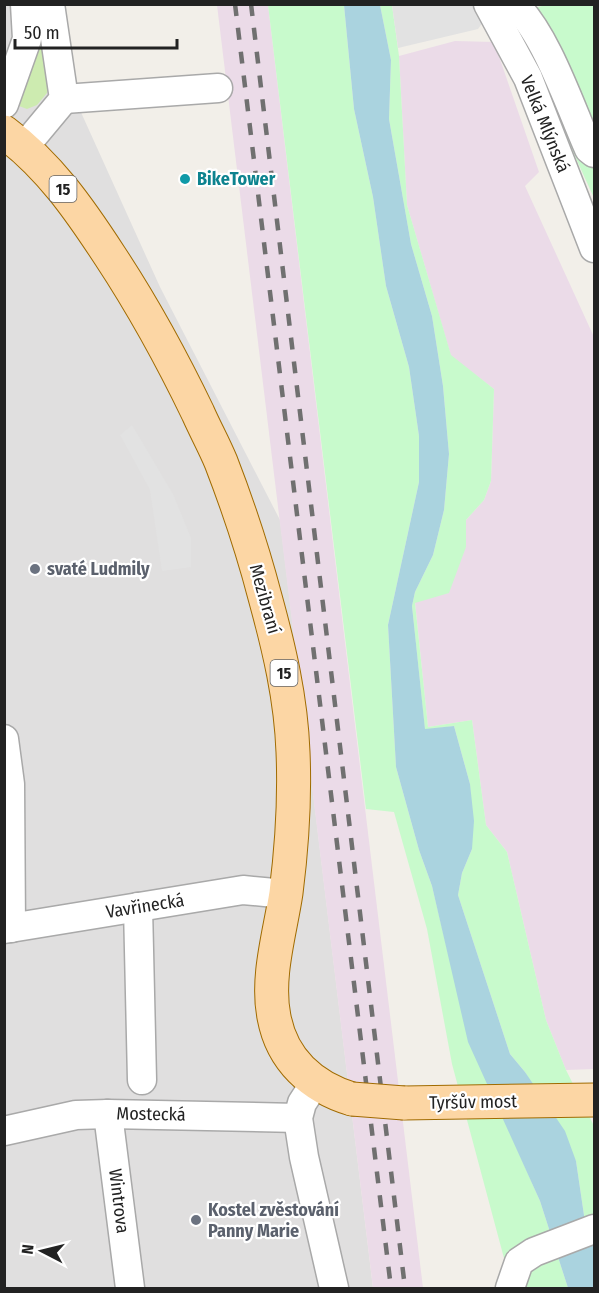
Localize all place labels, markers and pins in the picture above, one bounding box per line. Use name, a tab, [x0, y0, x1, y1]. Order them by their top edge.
place label: BikeTower	[197, 168, 276, 190]
marker: BikeTower	[178, 172, 192, 186]
place label: svaté Ludmily	[47, 558, 150, 580]
marker: svaté Ludmily	[28, 562, 42, 576]
place label: Kostel zvěstování Panny Marie	[208, 1199, 339, 1242]
marker: Kostel zvěstování Panny Marie	[189, 1213, 203, 1227]

